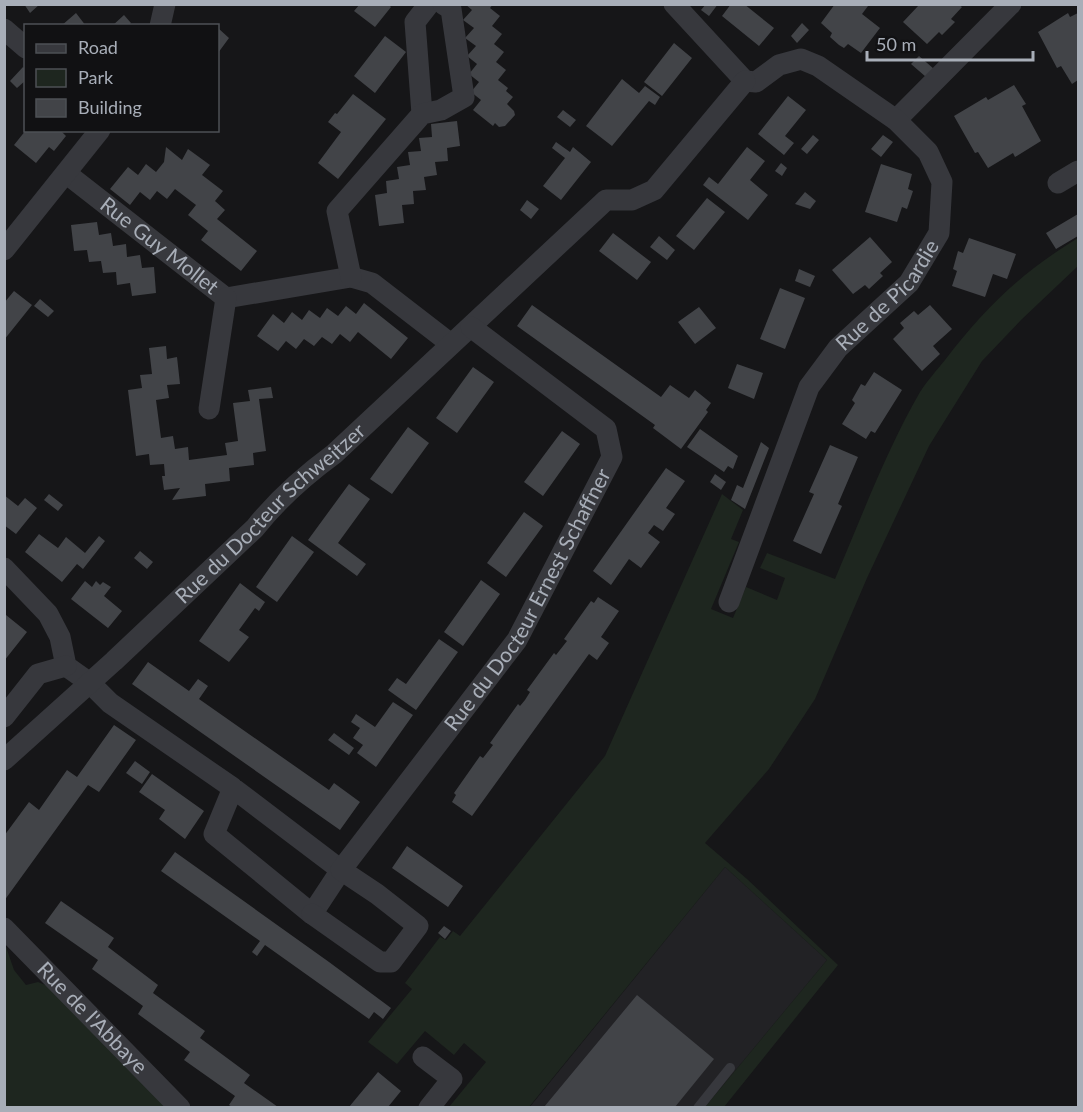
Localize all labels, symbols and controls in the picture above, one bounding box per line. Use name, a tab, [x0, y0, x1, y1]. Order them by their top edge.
legend	[24, 24, 219, 132]
scale bar	[867, 24, 1034, 62]
text: 50 m	[876, 33, 916, 55]
text: Road	[78, 36, 118, 58]
text: Park	[78, 66, 114, 88]
text: Building	[78, 96, 142, 118]
street label: Rue Guy Mollet	[96, 191, 225, 299]
street label: Rue de Picardie	[830, 235, 943, 355]
street label: Rue du Docteur Schweitzer	[169, 417, 370, 608]
street label: Rue du Docteur Ernest Schaffner	[438, 464, 615, 735]
street label: Rue de l'Abbaye	[33, 956, 153, 1078]

